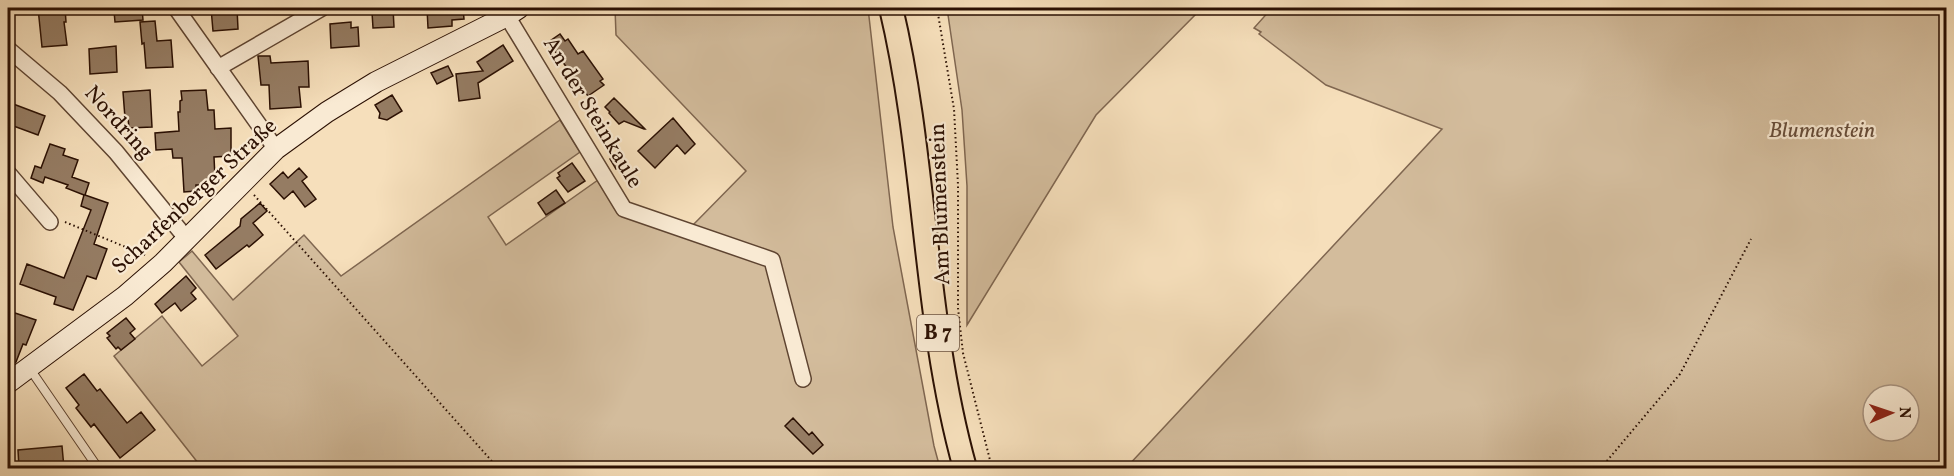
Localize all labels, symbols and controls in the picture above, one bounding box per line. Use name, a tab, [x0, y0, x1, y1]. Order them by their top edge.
street label: An der Steinkaule	[535, 31, 649, 195]
street label: Nordring	[76, 79, 160, 167]
street label: Scharfenberger Straße	[105, 112, 285, 282]
park label: Blumenstein	[1769, 116, 1875, 147]
street label: Am Blumenstein	[923, 122, 959, 286]
road number: B 7	[917, 315, 959, 351]
north arrow	[1861, 383, 1921, 443]
text: N	[1893, 406, 1915, 419]

